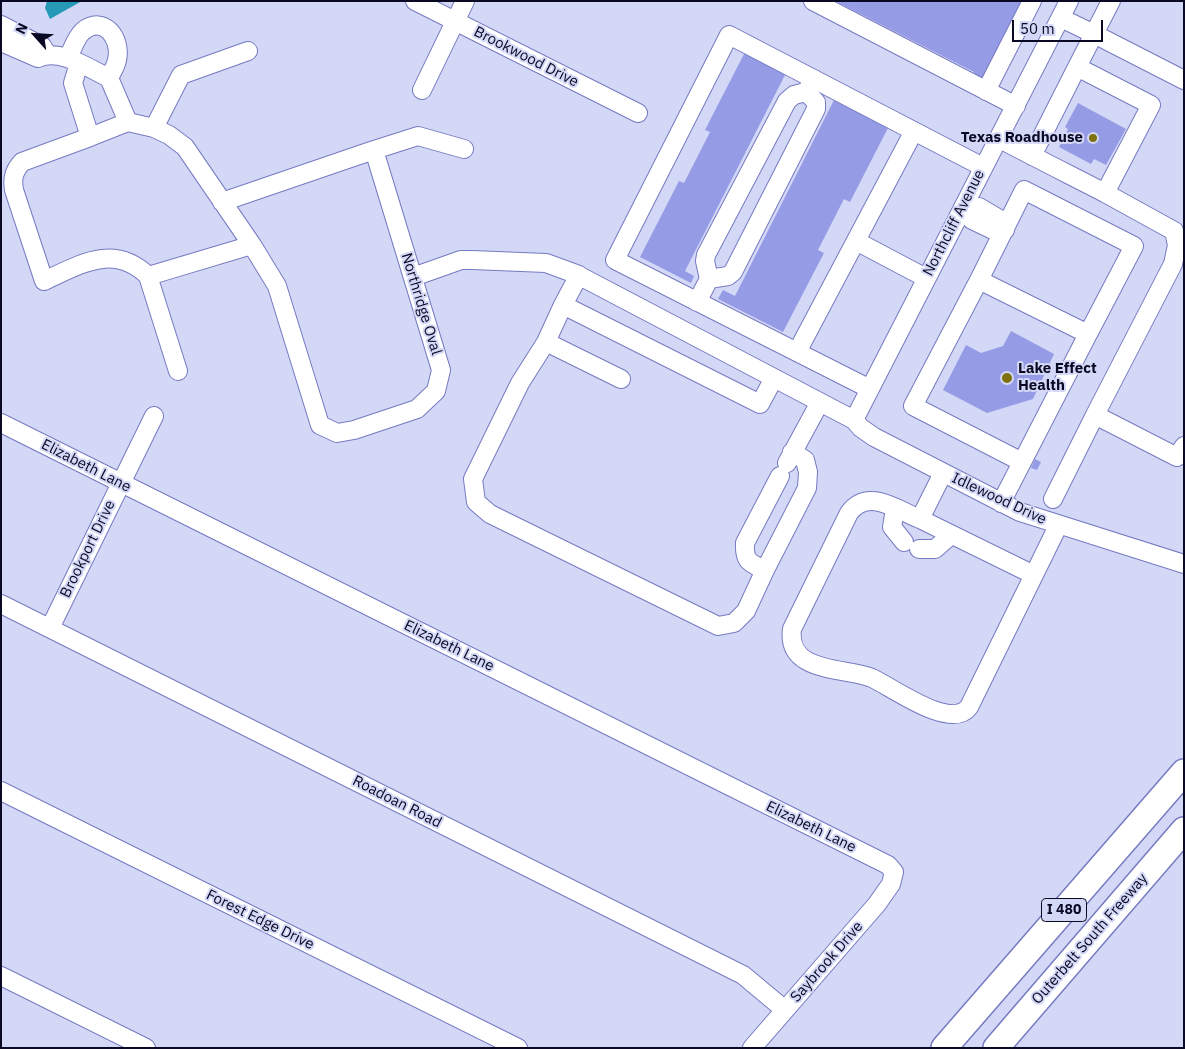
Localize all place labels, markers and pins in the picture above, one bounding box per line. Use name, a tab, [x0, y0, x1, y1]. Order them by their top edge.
place label: Texas Roadhouse	[961, 129, 1083, 147]
marker: Texas Roadhouse	[1087, 132, 1099, 144]
place label: Lake Effect Health	[1018, 360, 1097, 395]
marker: Lake Effect Health	[1000, 371, 1014, 385]

